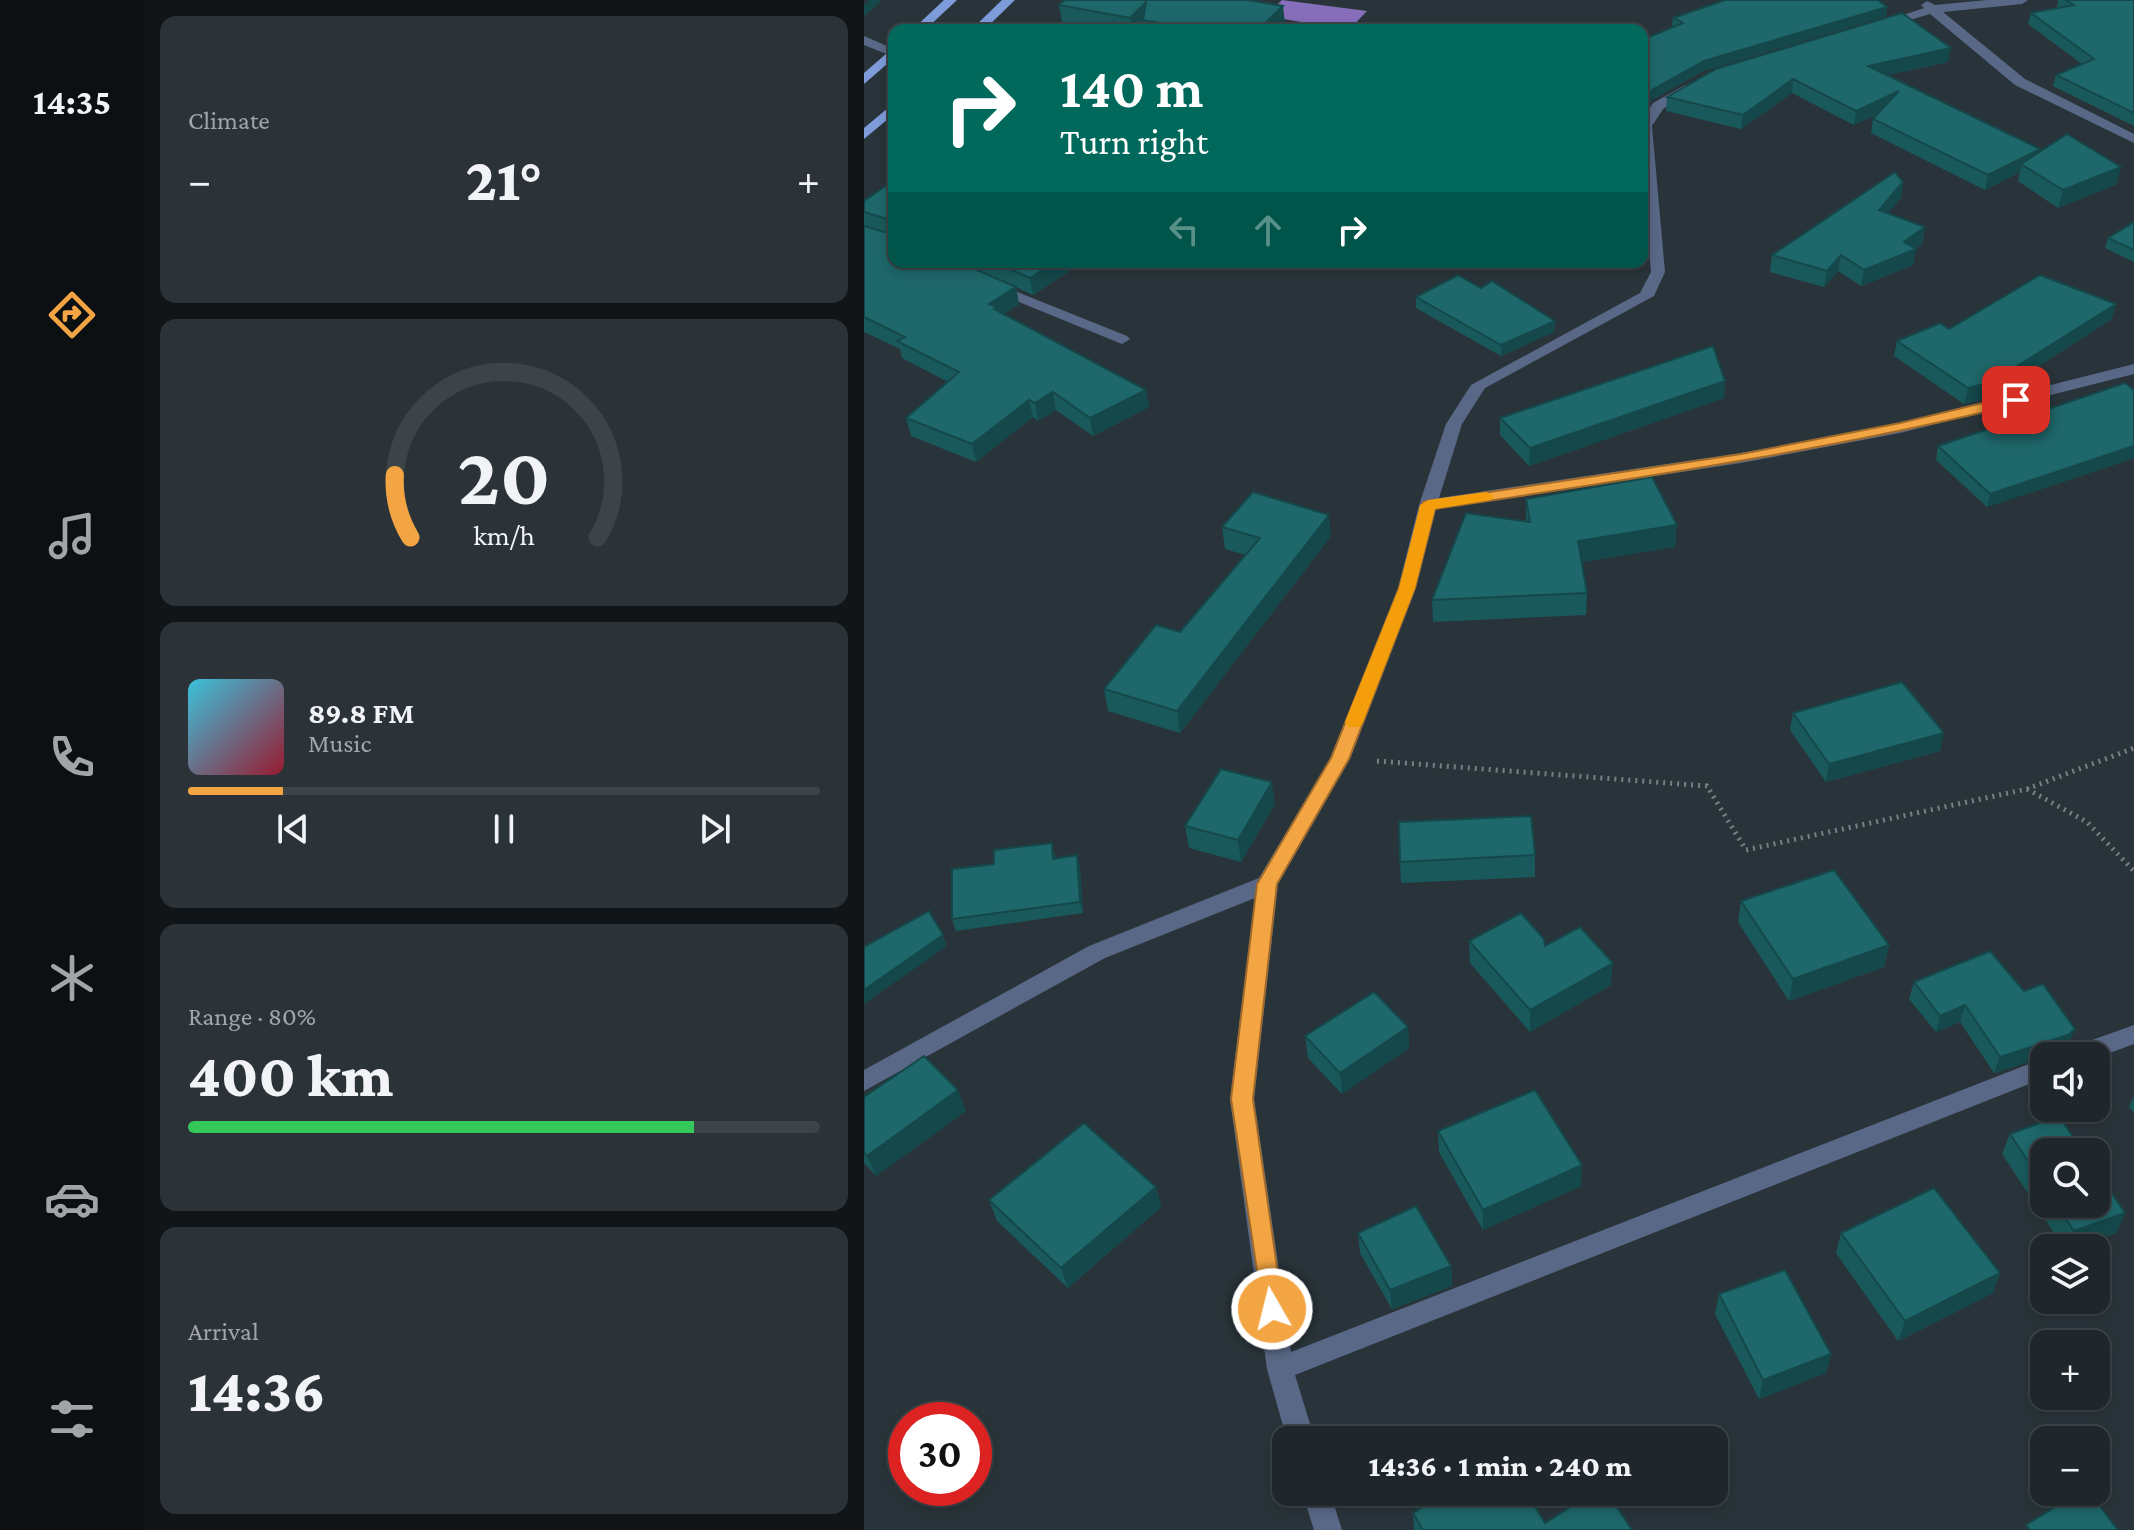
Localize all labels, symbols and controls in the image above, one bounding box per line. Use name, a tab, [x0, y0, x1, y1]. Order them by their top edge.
icon: right	[928, 56, 1032, 160]
text: 140 m	[1060, 57, 1203, 119]
text: 14:35	[33, 82, 111, 122]
text: Climate	[188, 106, 270, 135]
text: Turn right	[1060, 122, 1208, 162]
text: 21°	[465, 146, 543, 213]
text: −	[188, 156, 211, 204]
text: +	[797, 156, 820, 204]
icon: left	[1162, 208, 1206, 252]
icon: ahead	[1246, 208, 1290, 252]
icon: right	[1330, 208, 1374, 252]
icon: directions	[44, 287, 100, 343]
pin	[1982, 366, 2050, 434]
icon: arrive	[1994, 378, 2038, 422]
text: 20	[458, 429, 550, 522]
icon: music	[44, 508, 100, 564]
text: km/h	[473, 519, 535, 551]
text: 89.8 FM	[308, 696, 414, 729]
icon: phone	[44, 729, 100, 785]
text: Music	[308, 729, 371, 758]
icon: previous	[271, 807, 315, 851]
icon: pause	[482, 807, 526, 851]
icon: next	[693, 807, 737, 851]
icon: climate	[44, 950, 100, 1006]
text: Range · 80%	[188, 1002, 316, 1031]
text: 400 km	[188, 1042, 393, 1109]
map controls	[2030, 1042, 2110, 1506]
button: sound	[2030, 1042, 2110, 1122]
button: search	[2030, 1138, 2110, 1218]
icon: car	[44, 1171, 100, 1227]
button: layers	[2030, 1234, 2110, 1314]
position arrow	[1230, 1267, 1314, 1351]
text: Arrival	[188, 1317, 259, 1346]
button: +	[2030, 1330, 2110, 1410]
text: 14:36	[188, 1357, 326, 1424]
icon: filters	[44, 1391, 100, 1447]
speed limit sign: 30	[888, 1402, 992, 1506]
button: −	[2030, 1426, 2110, 1506]
text: 14:36 · 1 min · 240 m	[1368, 1449, 1632, 1482]

